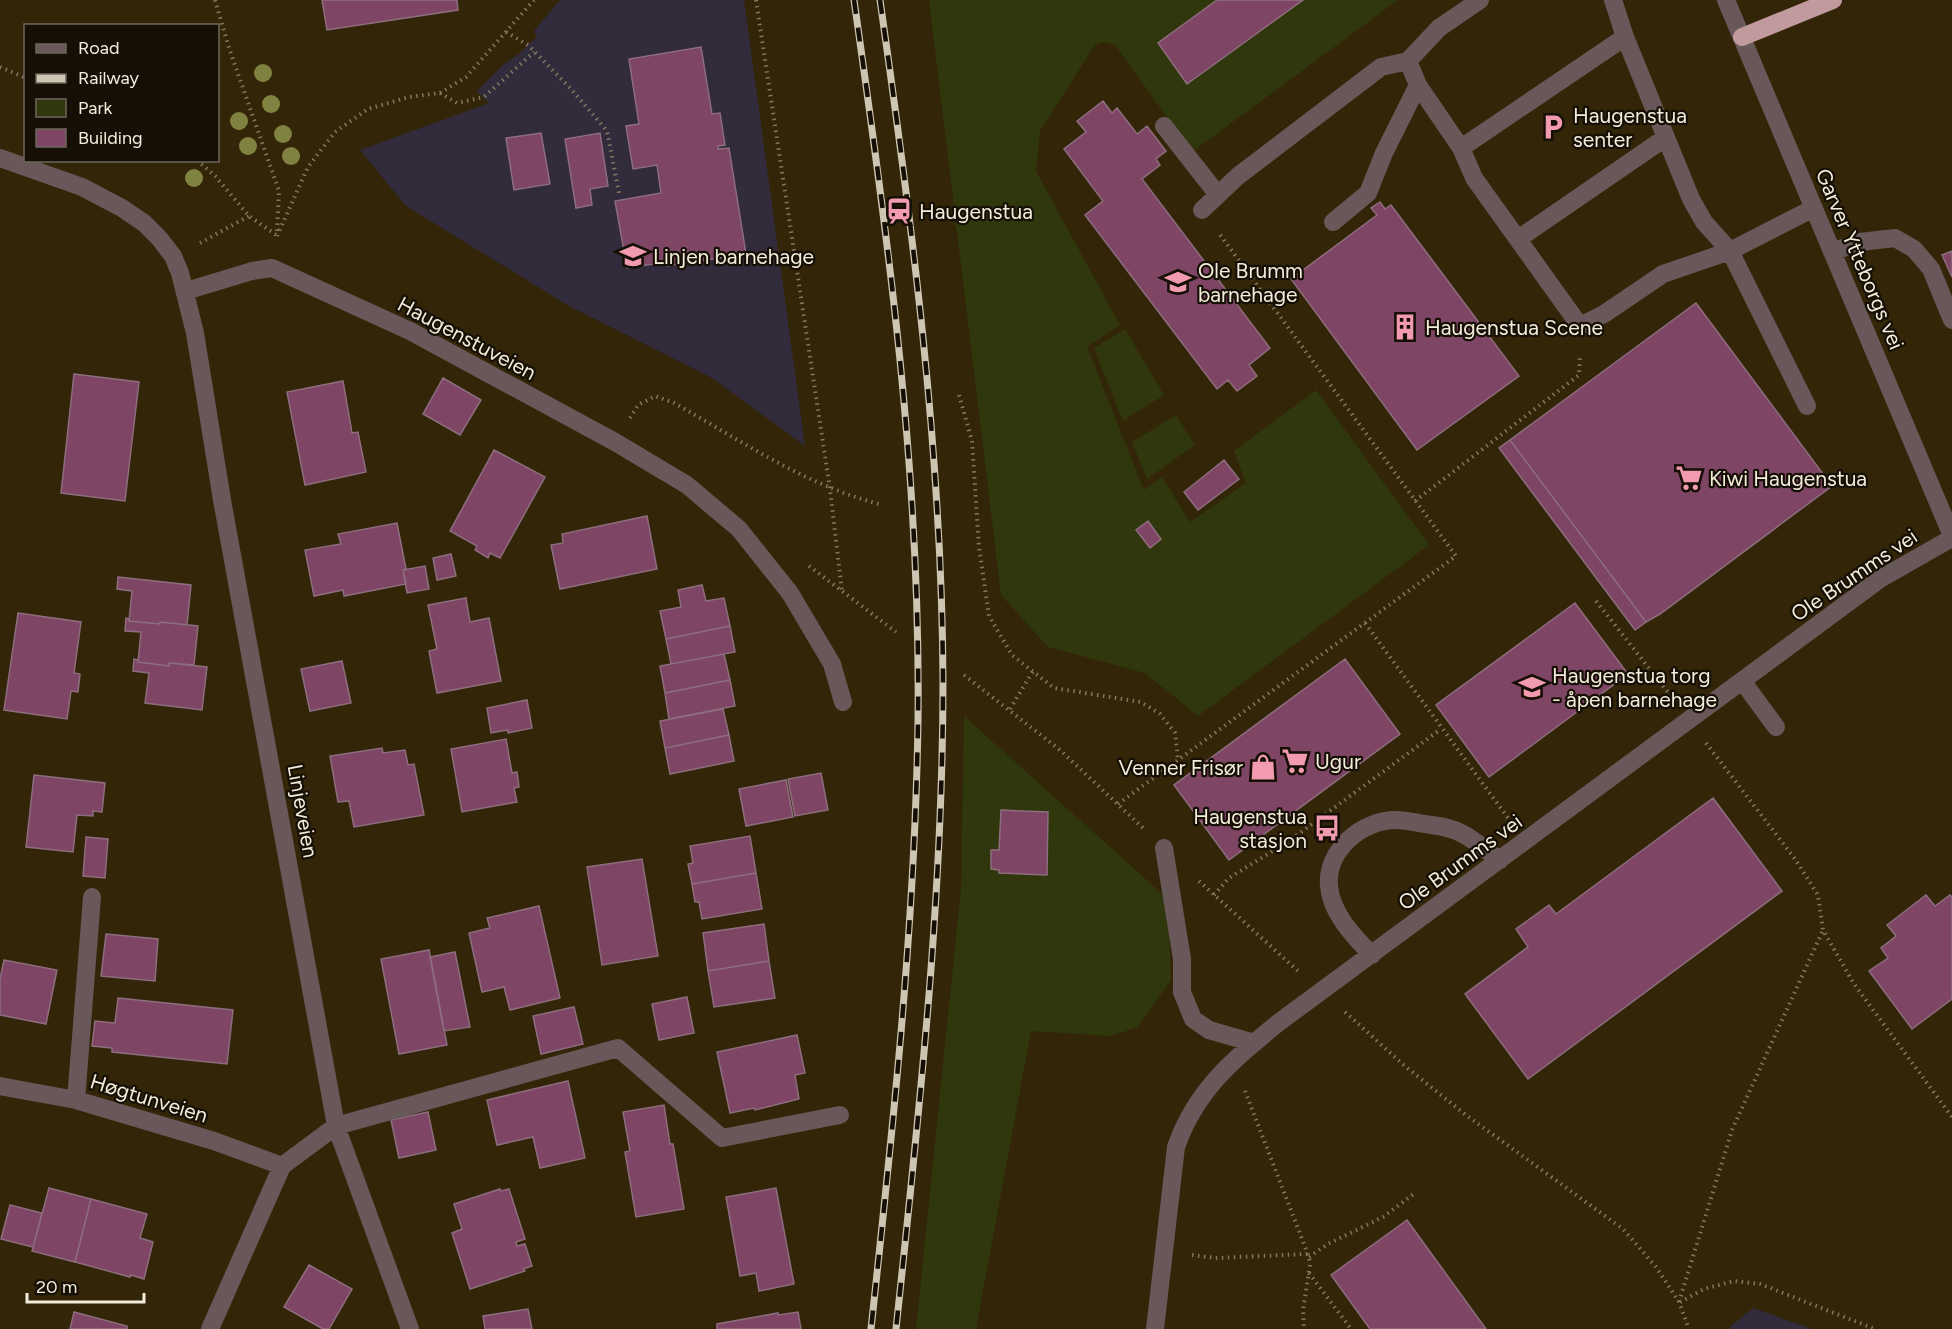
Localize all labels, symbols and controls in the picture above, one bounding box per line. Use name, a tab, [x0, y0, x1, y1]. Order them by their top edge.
legend	[24, 24, 219, 162]
text: Road	[78, 37, 119, 59]
text: Railway	[78, 67, 140, 89]
text: Park	[78, 97, 113, 119]
place label: Haugenstua senter	[1573, 103, 1687, 152]
parking icon: Haugenstua senter	[1538, 112, 1568, 142]
text: Building	[78, 127, 143, 149]
street label: Garver Ytteborgs vei	[1811, 165, 1909, 353]
station icon: Haugenstua	[884, 196, 914, 226]
place label: Haugenstua	[919, 199, 1033, 224]
school or university icon: Linjen barnehage	[618, 241, 648, 271]
place label: Linjen barnehage	[653, 244, 814, 269]
place label: Ole Brumm barnehage	[1198, 258, 1303, 307]
school or university icon: Ole Brumm barnehage	[1163, 267, 1193, 297]
street label: Haugenstuveien	[393, 291, 541, 385]
building icon: Haugenstua Scene	[1390, 312, 1420, 342]
place label: Haugenstua Scene	[1425, 315, 1603, 340]
supermarket icon: Kiwi Haugenstua	[1674, 463, 1704, 493]
place label: Kiwi Haugenstua	[1709, 466, 1867, 491]
street label: Ole Brumms vei	[1786, 524, 1922, 626]
place label: Haugenstua torg - åpen barnehage	[1552, 663, 1717, 712]
school or university icon: Haugenstua torg - åpen barnehage	[1517, 672, 1547, 702]
supermarket icon: Ugur	[1280, 746, 1310, 776]
place label: Ugur	[1315, 749, 1361, 774]
shop icon: Venner Frisør	[1248, 752, 1278, 782]
place label: Venner Frisør	[1118, 755, 1243, 780]
street label: Linjeveien	[282, 762, 324, 860]
place label: Haugenstua stasjon	[1193, 804, 1307, 853]
street label: Ole Brumms vei	[1393, 809, 1527, 915]
bus stop icon: Haugenstua stasjon	[1312, 813, 1342, 843]
street label: Høgtunveien	[87, 1068, 211, 1128]
scale bar	[27, 1266, 144, 1304]
text: 20 m	[36, 1276, 77, 1298]

